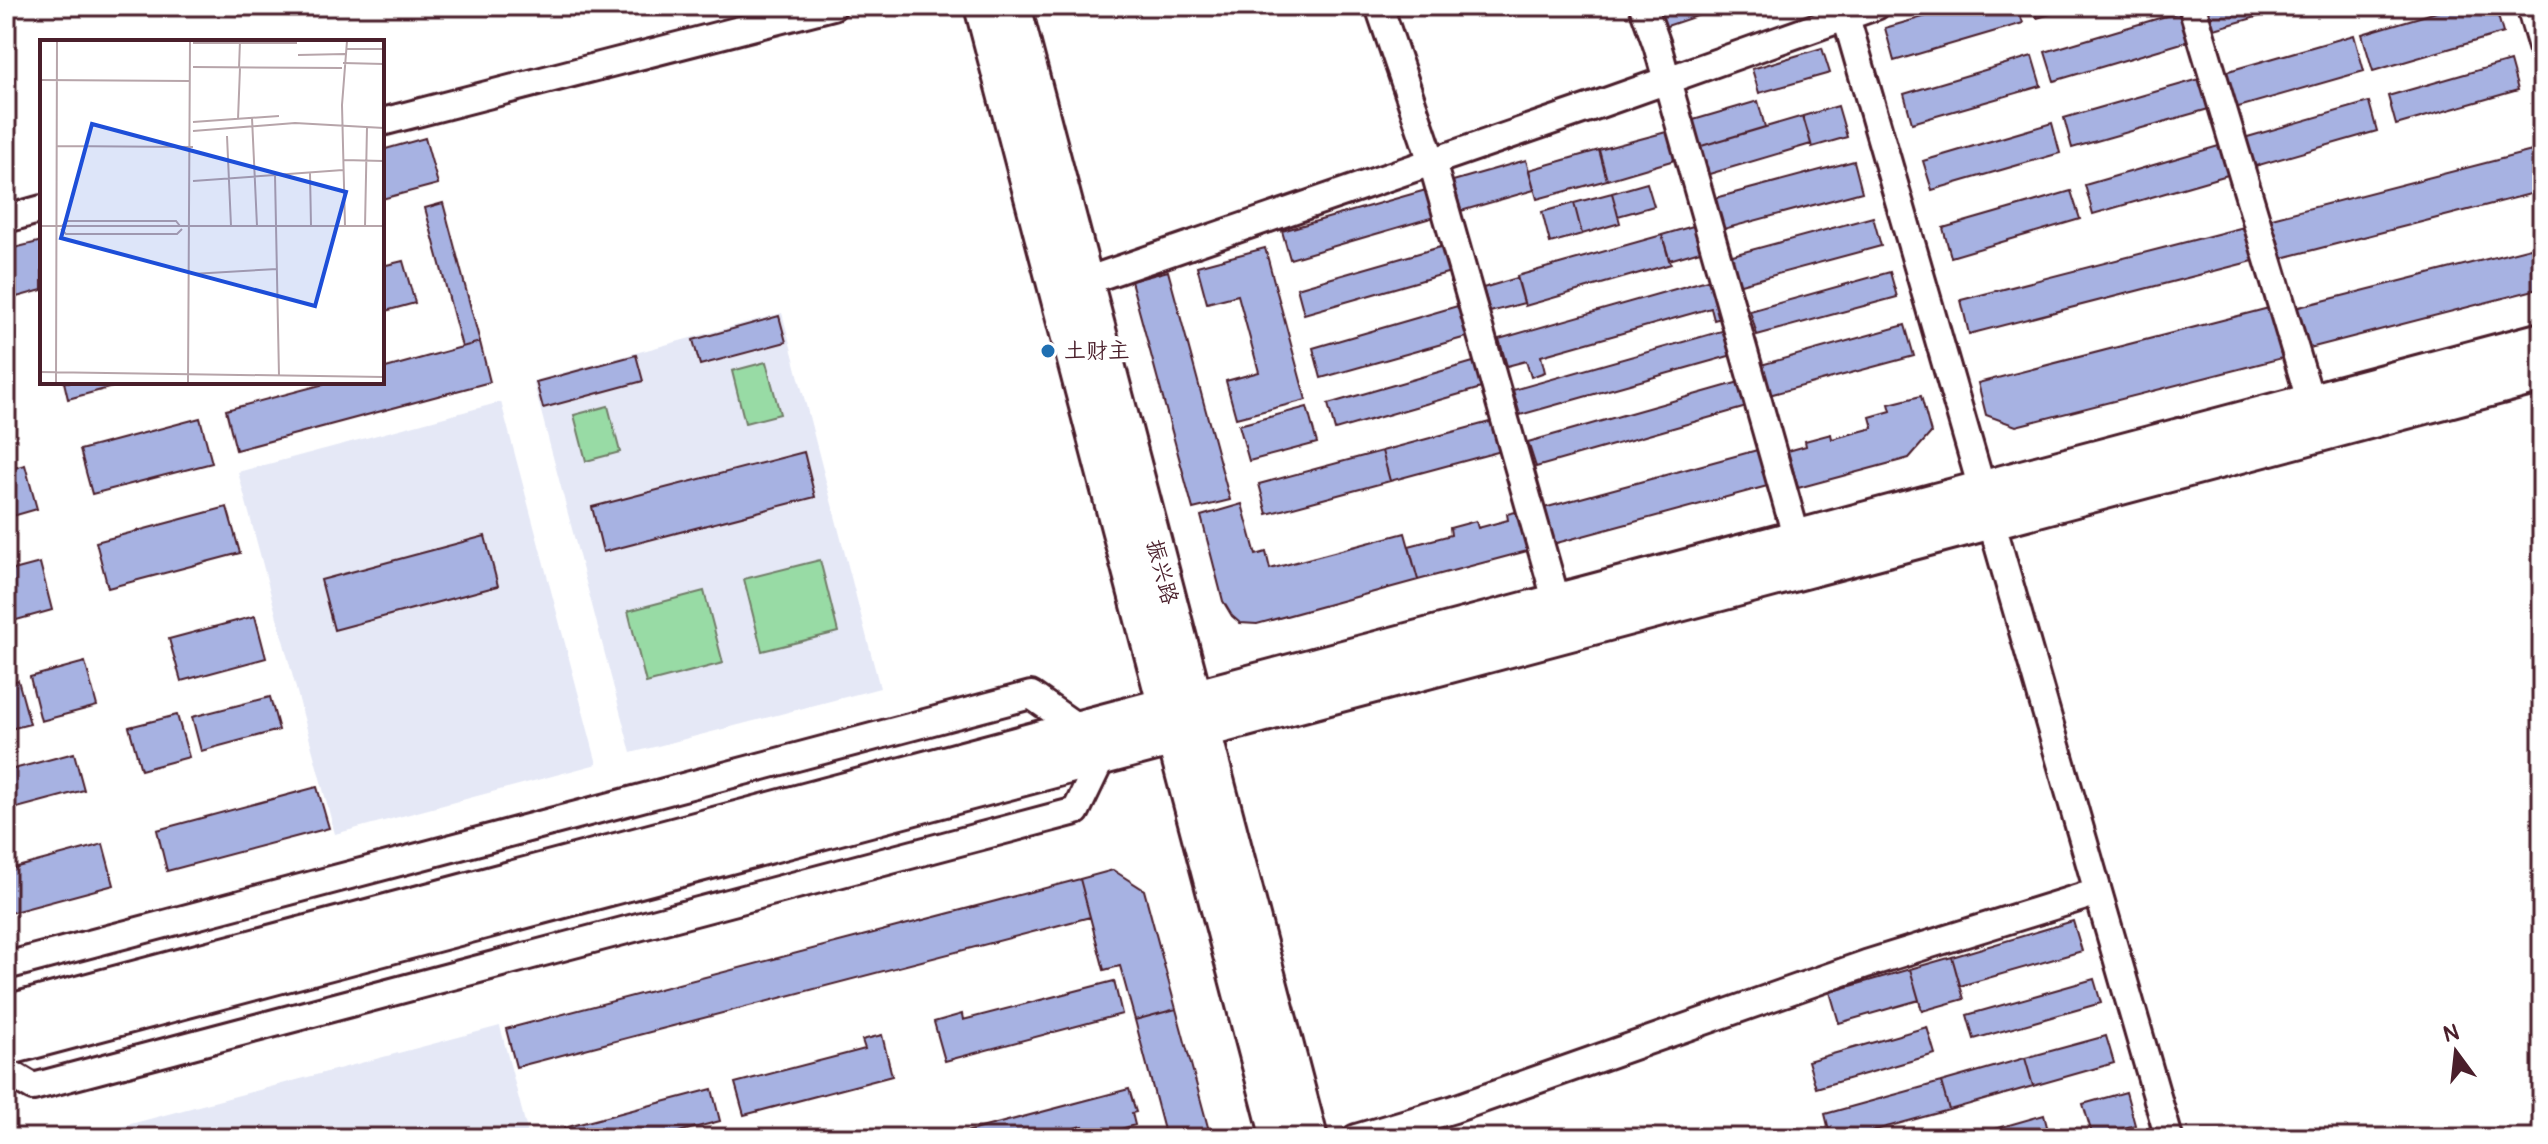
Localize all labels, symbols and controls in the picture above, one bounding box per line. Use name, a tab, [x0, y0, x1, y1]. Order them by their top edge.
inset map	[40, 40, 384, 384]
place label: 土财主	[1064, 337, 1130, 365]
marker: 土财主	[1039, 342, 1057, 360]
street label: 振兴路	[1140, 536, 1184, 608]
north arrow	[2416, 1012, 2496, 1092]
text: N	[2440, 1018, 2462, 1049]

